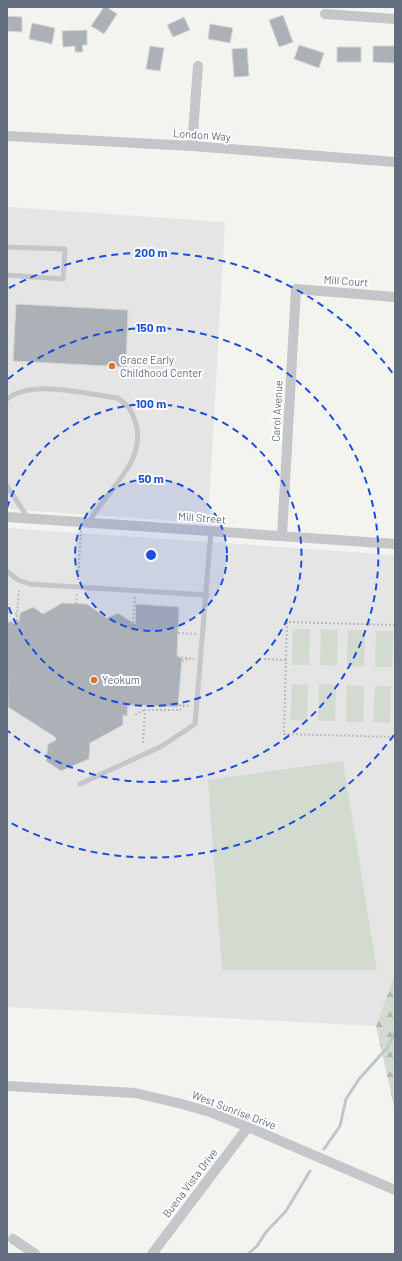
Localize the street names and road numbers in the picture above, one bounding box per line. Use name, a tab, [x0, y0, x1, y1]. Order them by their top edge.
street label: London Way	[173, 126, 231, 143]
street label: Mill Court	[323, 272, 369, 289]
street label: Carol Avenue	[268, 380, 285, 442]
street label: Mill Street	[178, 509, 226, 526]
street label: West Sunrise Drive	[190, 1087, 278, 1132]
street label: Buena Vista Drive	[159, 1145, 220, 1220]

